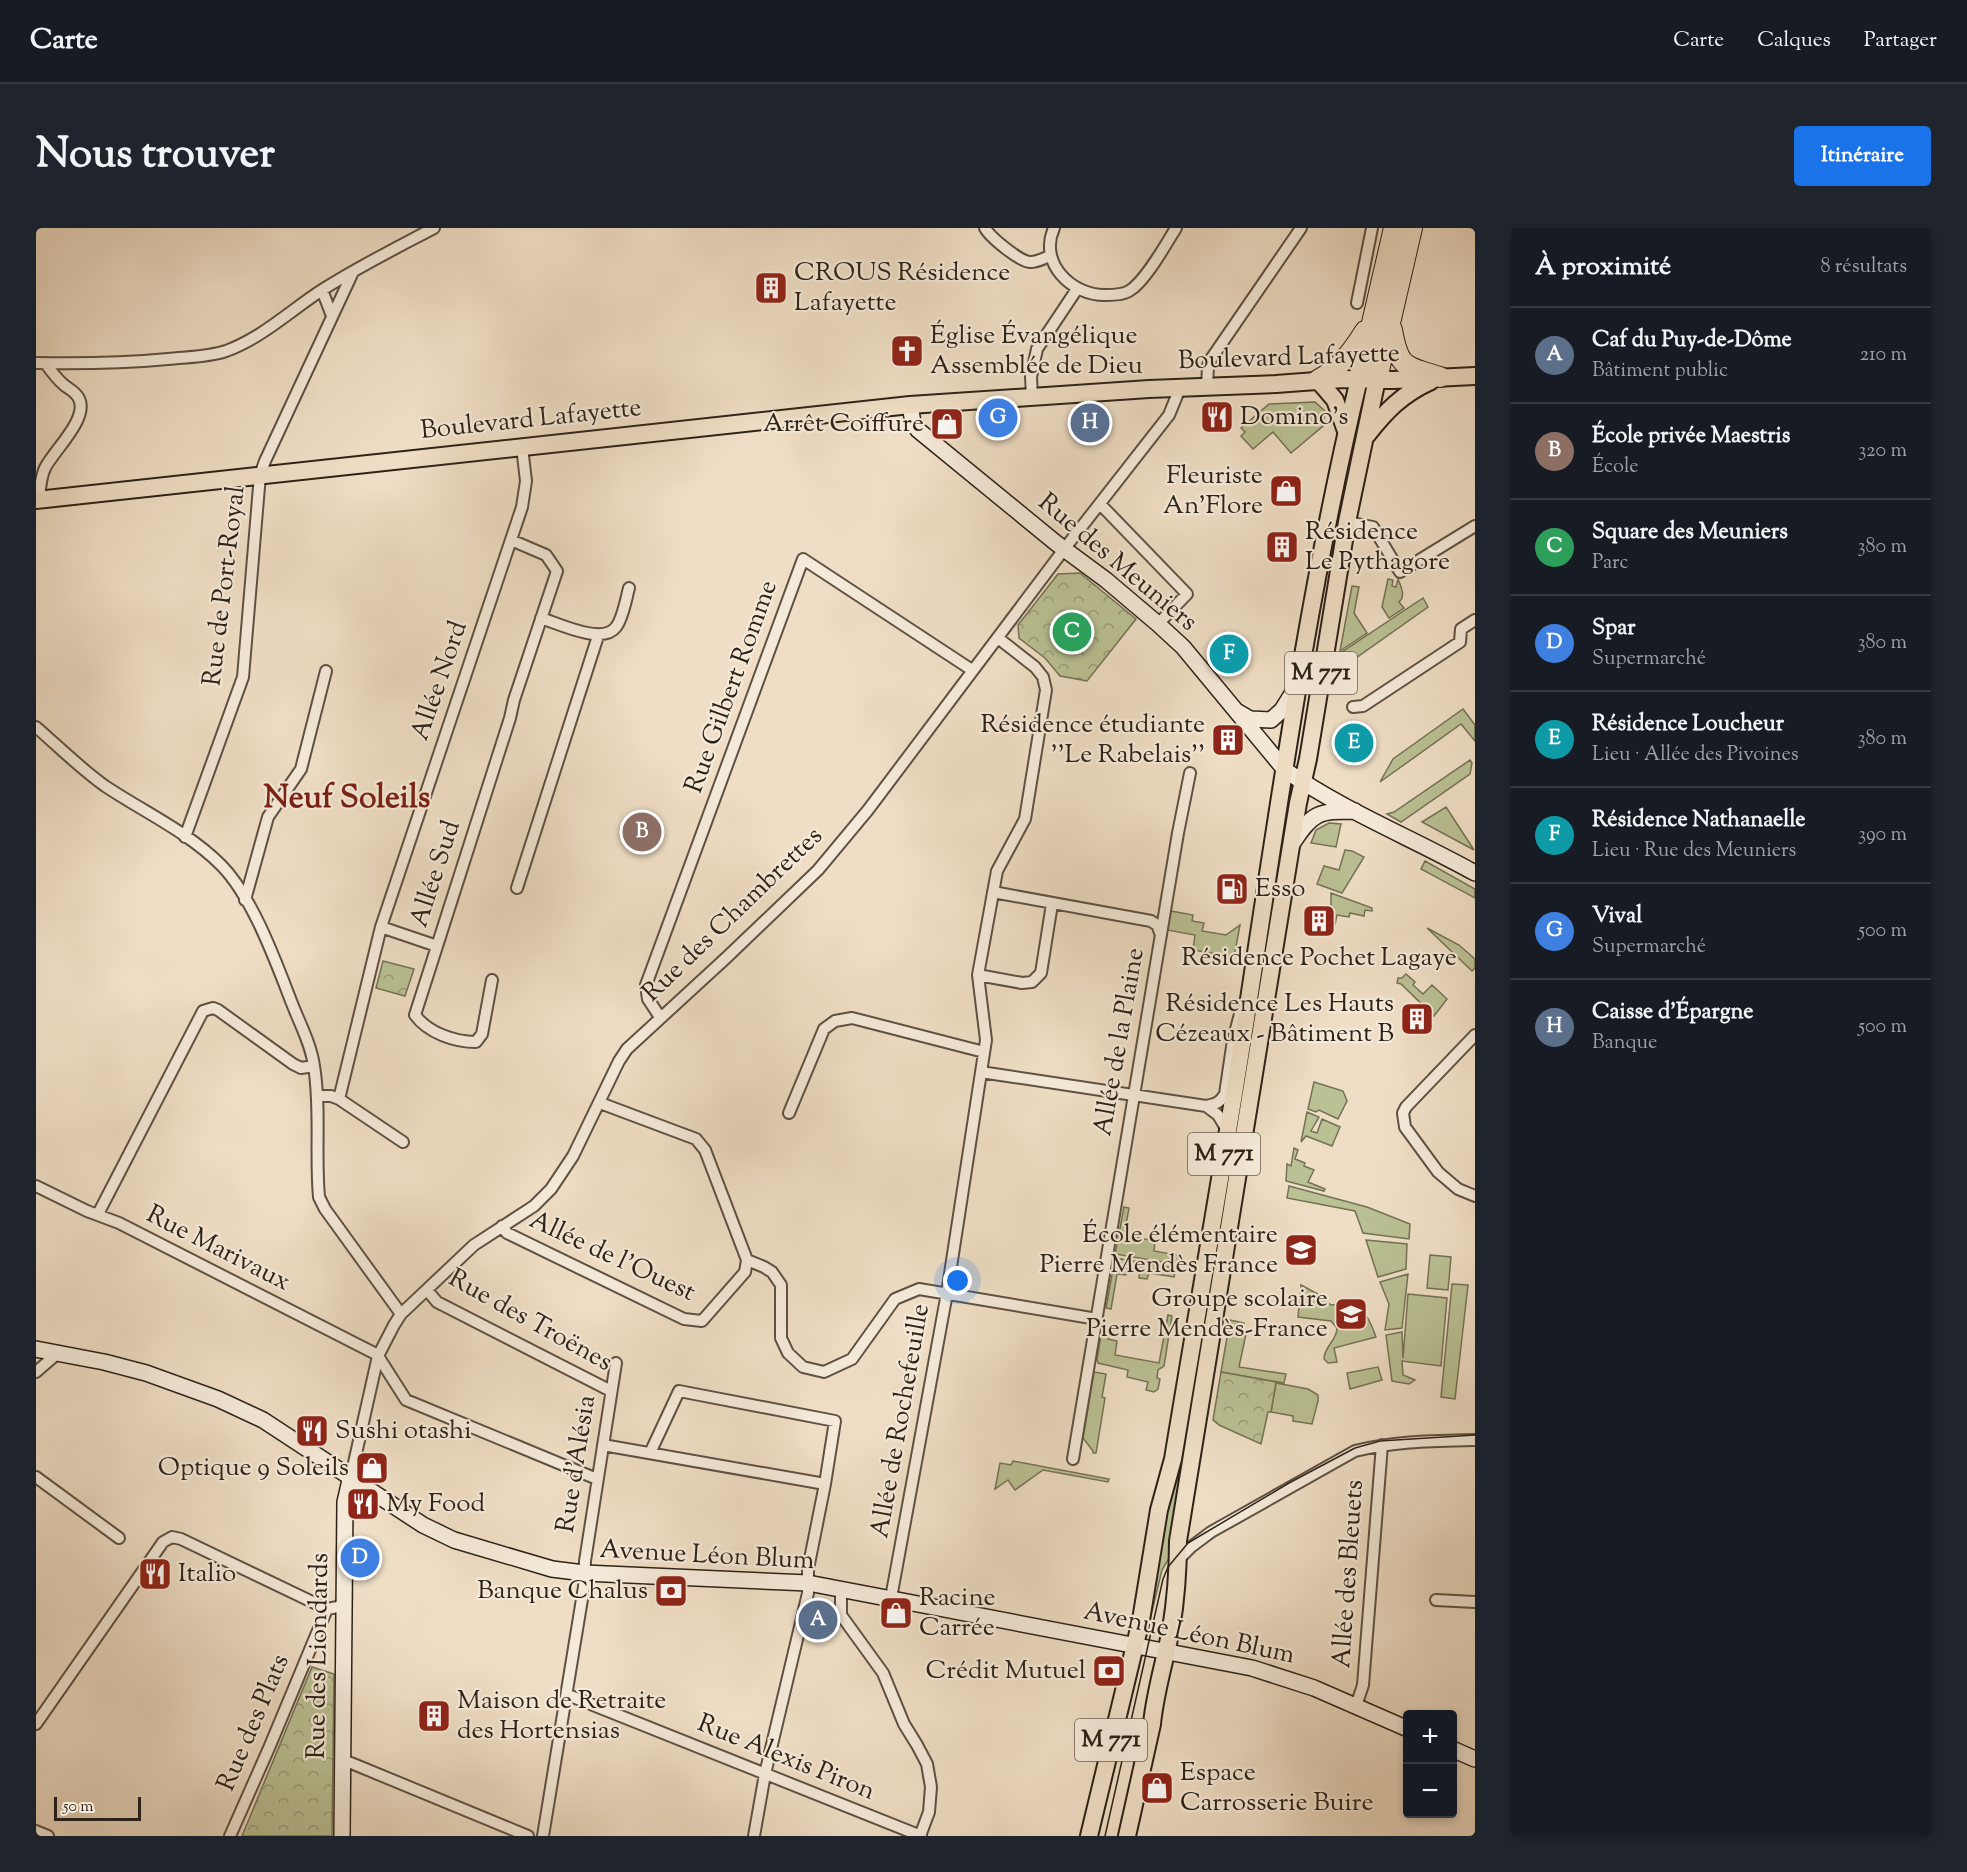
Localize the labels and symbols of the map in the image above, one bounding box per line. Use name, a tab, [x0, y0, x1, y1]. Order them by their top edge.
place label: CROUS Résidence Lafayette	[794, 255, 1010, 322]
building icon: CROUS Résidence Lafayette	[753, 270, 789, 306]
place label: Église Évangélique Assemblée de Dieu	[930, 318, 1143, 385]
church icon: Église Évangélique Assemblée de Dieu	[889, 333, 925, 369]
street label: Boulevard Lafayette	[1177, 336, 1401, 380]
street label: Boulevard Lafayette	[419, 390, 643, 450]
pin: G	[978, 396, 1018, 441]
restaurant icon: Domino's	[1199, 399, 1235, 435]
place label: Domino's	[1240, 399, 1349, 436]
pin: H	[1070, 400, 1110, 446]
place label: Arrêt Coiffure	[763, 406, 924, 443]
shop icon: Arrêt Coiffure	[929, 406, 965, 442]
place label: Fleuriste An'Flore	[1163, 458, 1263, 525]
shop icon: Fleuriste An'Flore	[1268, 473, 1304, 509]
street label: Rue de Port-Royal	[194, 484, 256, 688]
street label: Rue des Meuniers	[1029, 485, 1205, 641]
place label: Résidence Le Pythagore	[1305, 514, 1450, 581]
building icon: Résidence Le Pythagore	[1264, 529, 1300, 565]
street label: Rue Gilbert Romme	[676, 575, 788, 799]
pin: C	[1052, 610, 1092, 654]
street label: Allée Nord	[402, 616, 478, 746]
pin: F	[1210, 632, 1248, 676]
road number: M 771	[1285, 652, 1357, 694]
place label: Résidence étudiante ''Le Rabelais''	[980, 707, 1205, 774]
pin: E	[1334, 720, 1374, 766]
building icon: Résidence étudiante ''Le Rabelais''	[1210, 722, 1246, 758]
district label: Neuf Soleils	[264, 776, 430, 822]
pin: B	[622, 810, 662, 854]
street label: Allée Sud	[401, 816, 471, 932]
street label: Rue des Chambrettes	[634, 819, 832, 1011]
fuel station icon: Esso	[1214, 871, 1250, 907]
place label: Esso	[1255, 871, 1305, 908]
building icon: Résidence Pochet Lagaye	[1301, 903, 1337, 939]
place label: Résidence Pochet Lagaye	[1181, 940, 1457, 977]
street label: Allée de la Plaine	[1085, 945, 1155, 1139]
place label: Résidence Les Hauts Cézeaux - Bâtiment B	[1155, 986, 1394, 1053]
building icon: Résidence Les Hauts Cézeaux - Bâtiment B	[1399, 1001, 1435, 1037]
road number: M 771	[1188, 1133, 1260, 1175]
street label: Rue Marivaux	[139, 1197, 297, 1301]
street label: Allée de l'Ouest	[523, 1202, 701, 1312]
place label: École élémentaire Pierre Mendès France	[1039, 1217, 1278, 1284]
school or university icon: École élémentaire Pierre Mendès France	[1283, 1232, 1319, 1268]
street label: Rue des Troënes	[441, 1261, 619, 1381]
your location	[943, 1266, 972, 1295]
place label: Groupe scolaire Pierre Mendès-France	[1086, 1281, 1328, 1348]
school or university icon: Groupe scolaire Pierre Mendès-France	[1333, 1296, 1369, 1332]
street label: Allée de Rochefeuille	[862, 1301, 940, 1541]
street label: Rue d'Alésia	[548, 1393, 606, 1535]
restaurant icon: Sushi otashi	[294, 1413, 330, 1449]
place label: Sushi otashi	[335, 1413, 472, 1450]
place label: Optique 9 Soleils	[158, 1450, 349, 1487]
shop icon: Optique 9 Soleils	[354, 1450, 390, 1486]
street label: Allée des Bleuets	[1324, 1479, 1374, 1669]
restaurant icon: My Food	[345, 1486, 381, 1522]
place label: My Food	[386, 1486, 485, 1523]
street label: Avenue Léon Blum	[599, 1532, 815, 1580]
pin: D	[340, 1536, 380, 1580]
street label: Rue des Liondards	[299, 1553, 339, 1759]
restaurant icon: Italio	[137, 1556, 173, 1592]
place label: Italio	[178, 1556, 236, 1593]
place label: Banque Chalus	[477, 1573, 648, 1610]
bank icon: Banque Chalus	[653, 1573, 689, 1609]
place label: Racine Carrée	[919, 1580, 996, 1647]
street label: Avenue Léon Blum	[1080, 1594, 1298, 1674]
shop icon: Racine Carrée	[878, 1595, 914, 1631]
pin: A	[798, 1598, 838, 1642]
street label: Rue des Plats	[209, 1649, 299, 1797]
place label: Crédit Mutuel	[926, 1653, 1086, 1690]
bank icon: Crédit Mutuel	[1091, 1653, 1127, 1689]
place label: Maison de Retraite des Hortensias	[457, 1683, 666, 1750]
building icon: Maison de Retraite des Hortensias	[416, 1698, 452, 1734]
street label: Rue Alexis Piron	[692, 1705, 880, 1811]
road number: M 771	[1075, 1719, 1147, 1761]
place label: Espace Carrosserie Buire	[1180, 1755, 1374, 1822]
shop icon: Espace Carrosserie Buire	[1139, 1770, 1175, 1806]
scale bar	[54, 1794, 141, 1822]

